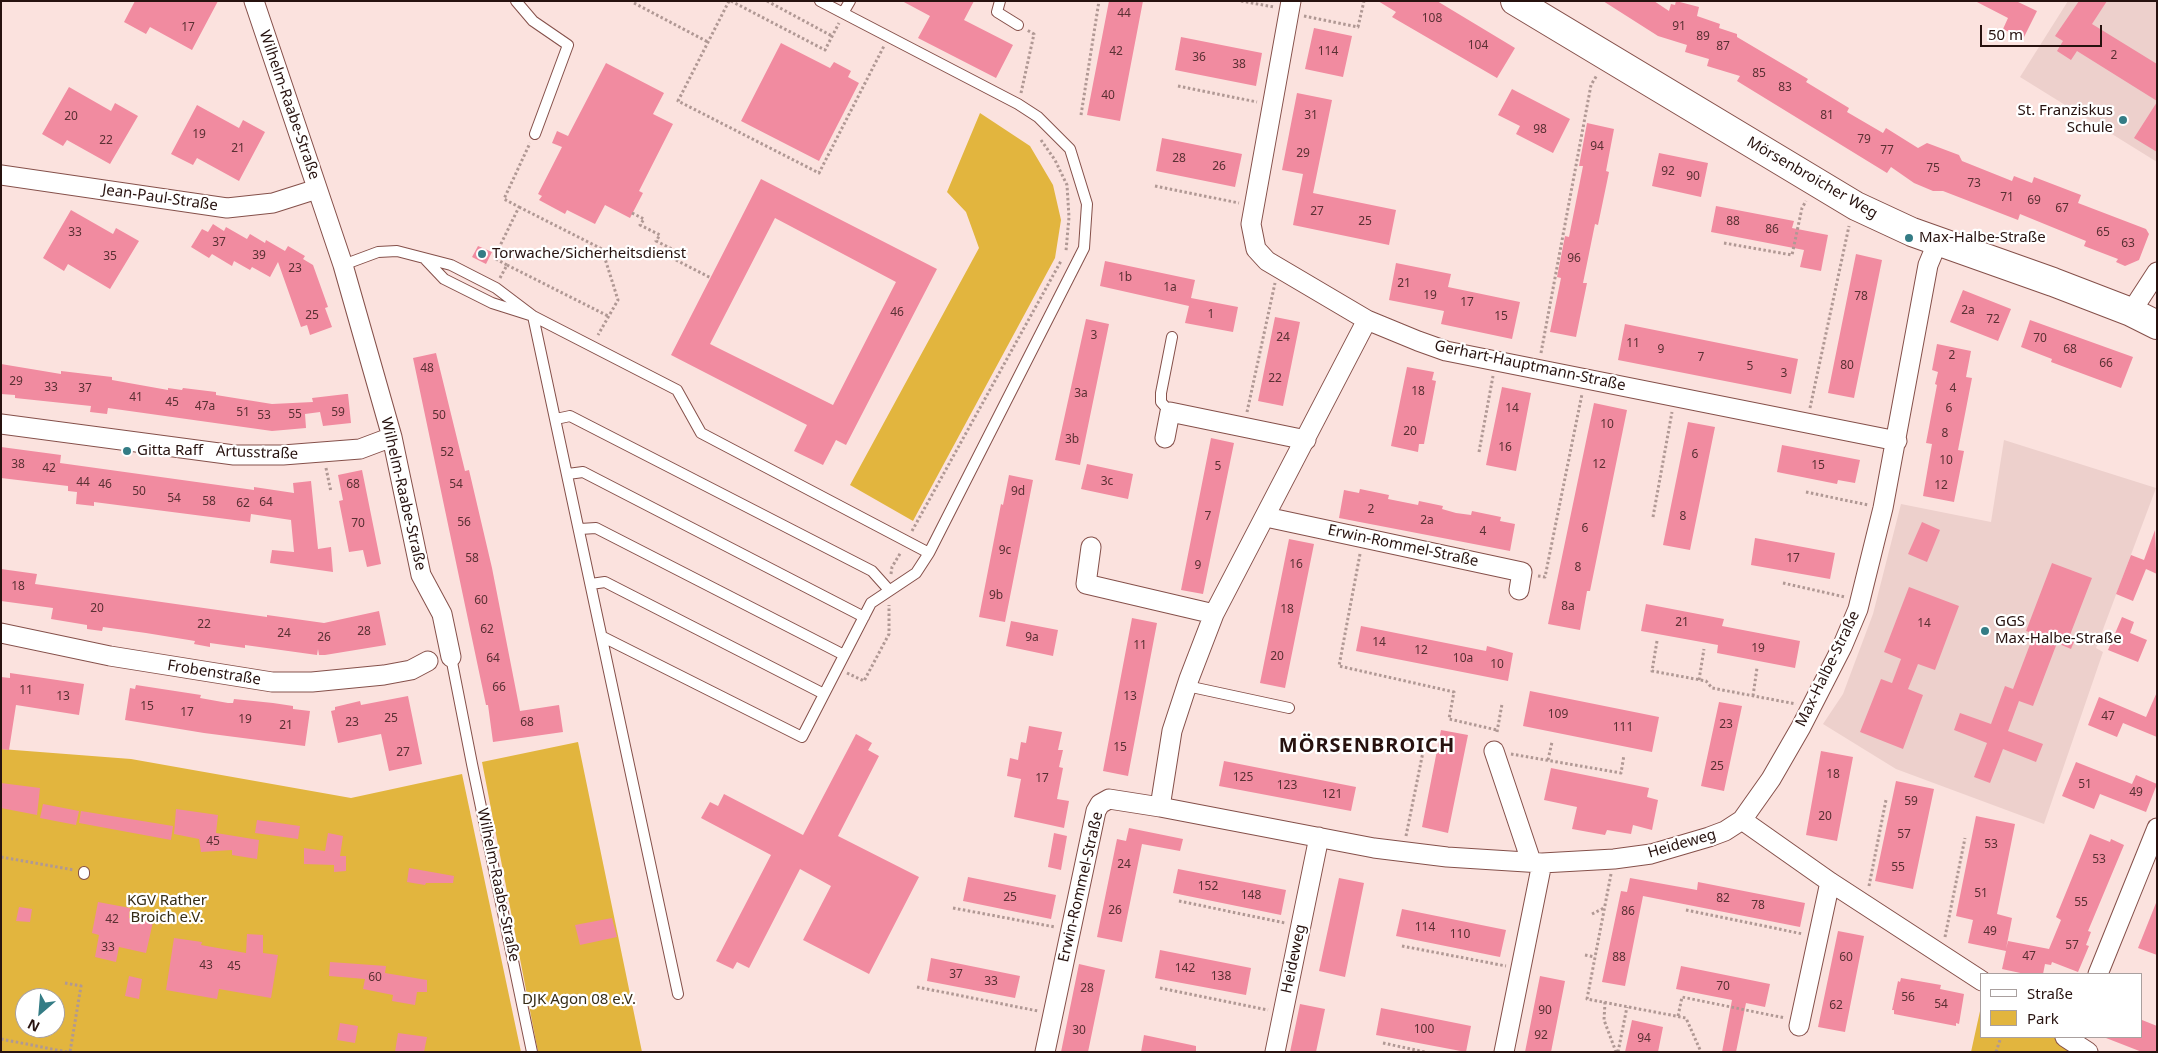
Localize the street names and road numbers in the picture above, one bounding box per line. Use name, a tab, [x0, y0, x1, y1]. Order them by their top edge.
street label: Wilhelm-Raabe-Straße	[255, 28, 323, 182]
street label: Mörsenbroicher Weg	[1743, 133, 1881, 223]
street label: Jean-Paul-Straße	[101, 181, 219, 215]
street label: Gerhart-Hauptmann-Straße	[1433, 337, 1627, 395]
street label: Wilhelm-Raabe-Straße	[377, 416, 429, 572]
street label: Artusstraße	[215, 443, 299, 463]
street label: Erwin-Rommel-Straße	[1326, 521, 1480, 571]
street label: Max-Halbe-Straße	[1792, 608, 1864, 730]
street label: Frobenstraße	[166, 657, 262, 689]
street label: Wilhelm-Raabe-Straße	[473, 806, 523, 964]
street label: Erwin-Rommel-Straße	[1055, 810, 1107, 964]
street label: Heideweg	[1646, 826, 1718, 862]
street label: Heideweg	[1278, 923, 1310, 995]

